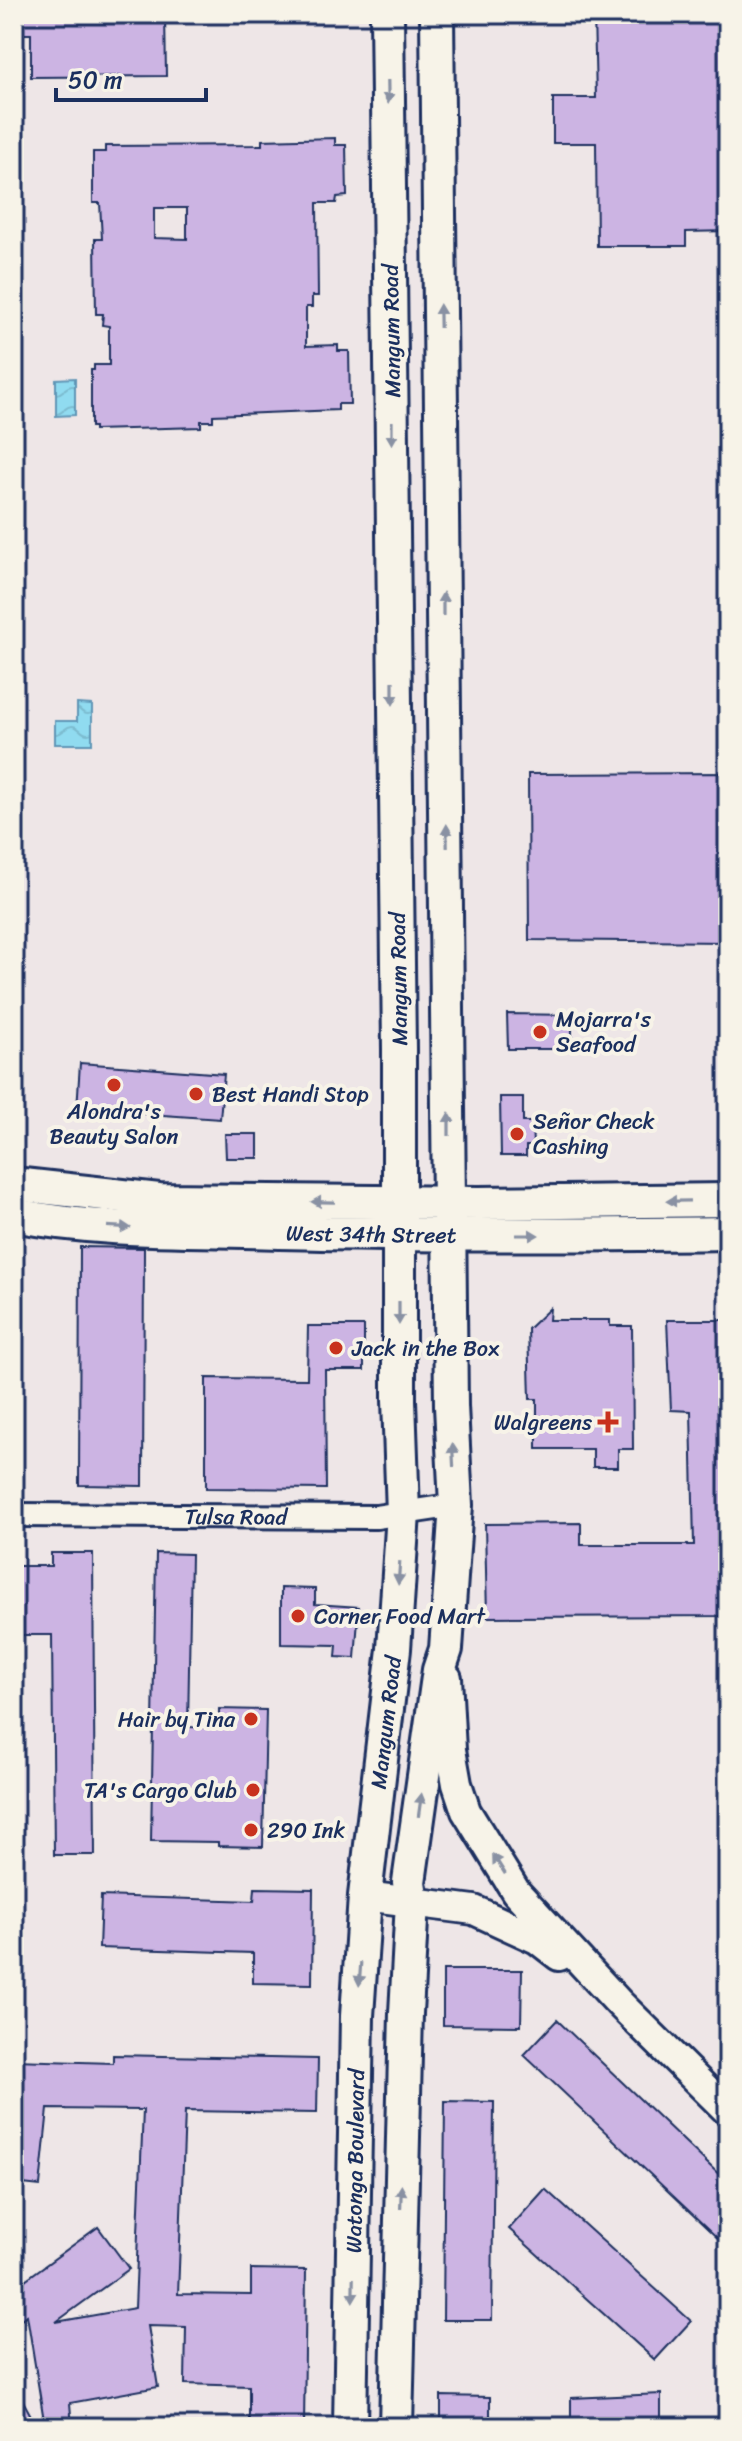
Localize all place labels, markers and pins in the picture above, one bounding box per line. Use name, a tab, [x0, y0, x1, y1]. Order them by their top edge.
place label: Mojarra's Seafood	[556, 1000, 652, 1064]
marker: Mojarra's Seafood	[531, 1023, 549, 1041]
place label: Best Handi Stop	[212, 1075, 369, 1114]
marker: Alondra's Beauty Salon	[105, 1076, 123, 1094]
marker: Best Handi Stop	[187, 1085, 205, 1103]
place label: Alondra's Beauty Salon	[50, 1092, 179, 1156]
place label: Señor Check Cashing	[533, 1102, 655, 1166]
marker: Señor Check Cashing	[508, 1125, 526, 1143]
place label: Jack in the Box	[351, 1329, 500, 1368]
marker: Jack in the Box	[327, 1339, 345, 1357]
place label: Walgreens	[494, 1403, 593, 1442]
marker: Walgreens	[599, 1413, 617, 1431]
place label: Corner Food Mart	[314, 1597, 486, 1636]
marker: Corner Food Mart	[289, 1607, 307, 1625]
place label: Hair by Tina	[118, 1700, 236, 1739]
marker: Hair by Tina	[242, 1710, 260, 1728]
place label: TA's Cargo Club	[84, 1771, 237, 1810]
marker: TA's Cargo Club	[244, 1781, 262, 1799]
place label: 290 Ink	[267, 1811, 345, 1850]
marker: 290 Ink	[242, 1821, 260, 1839]

